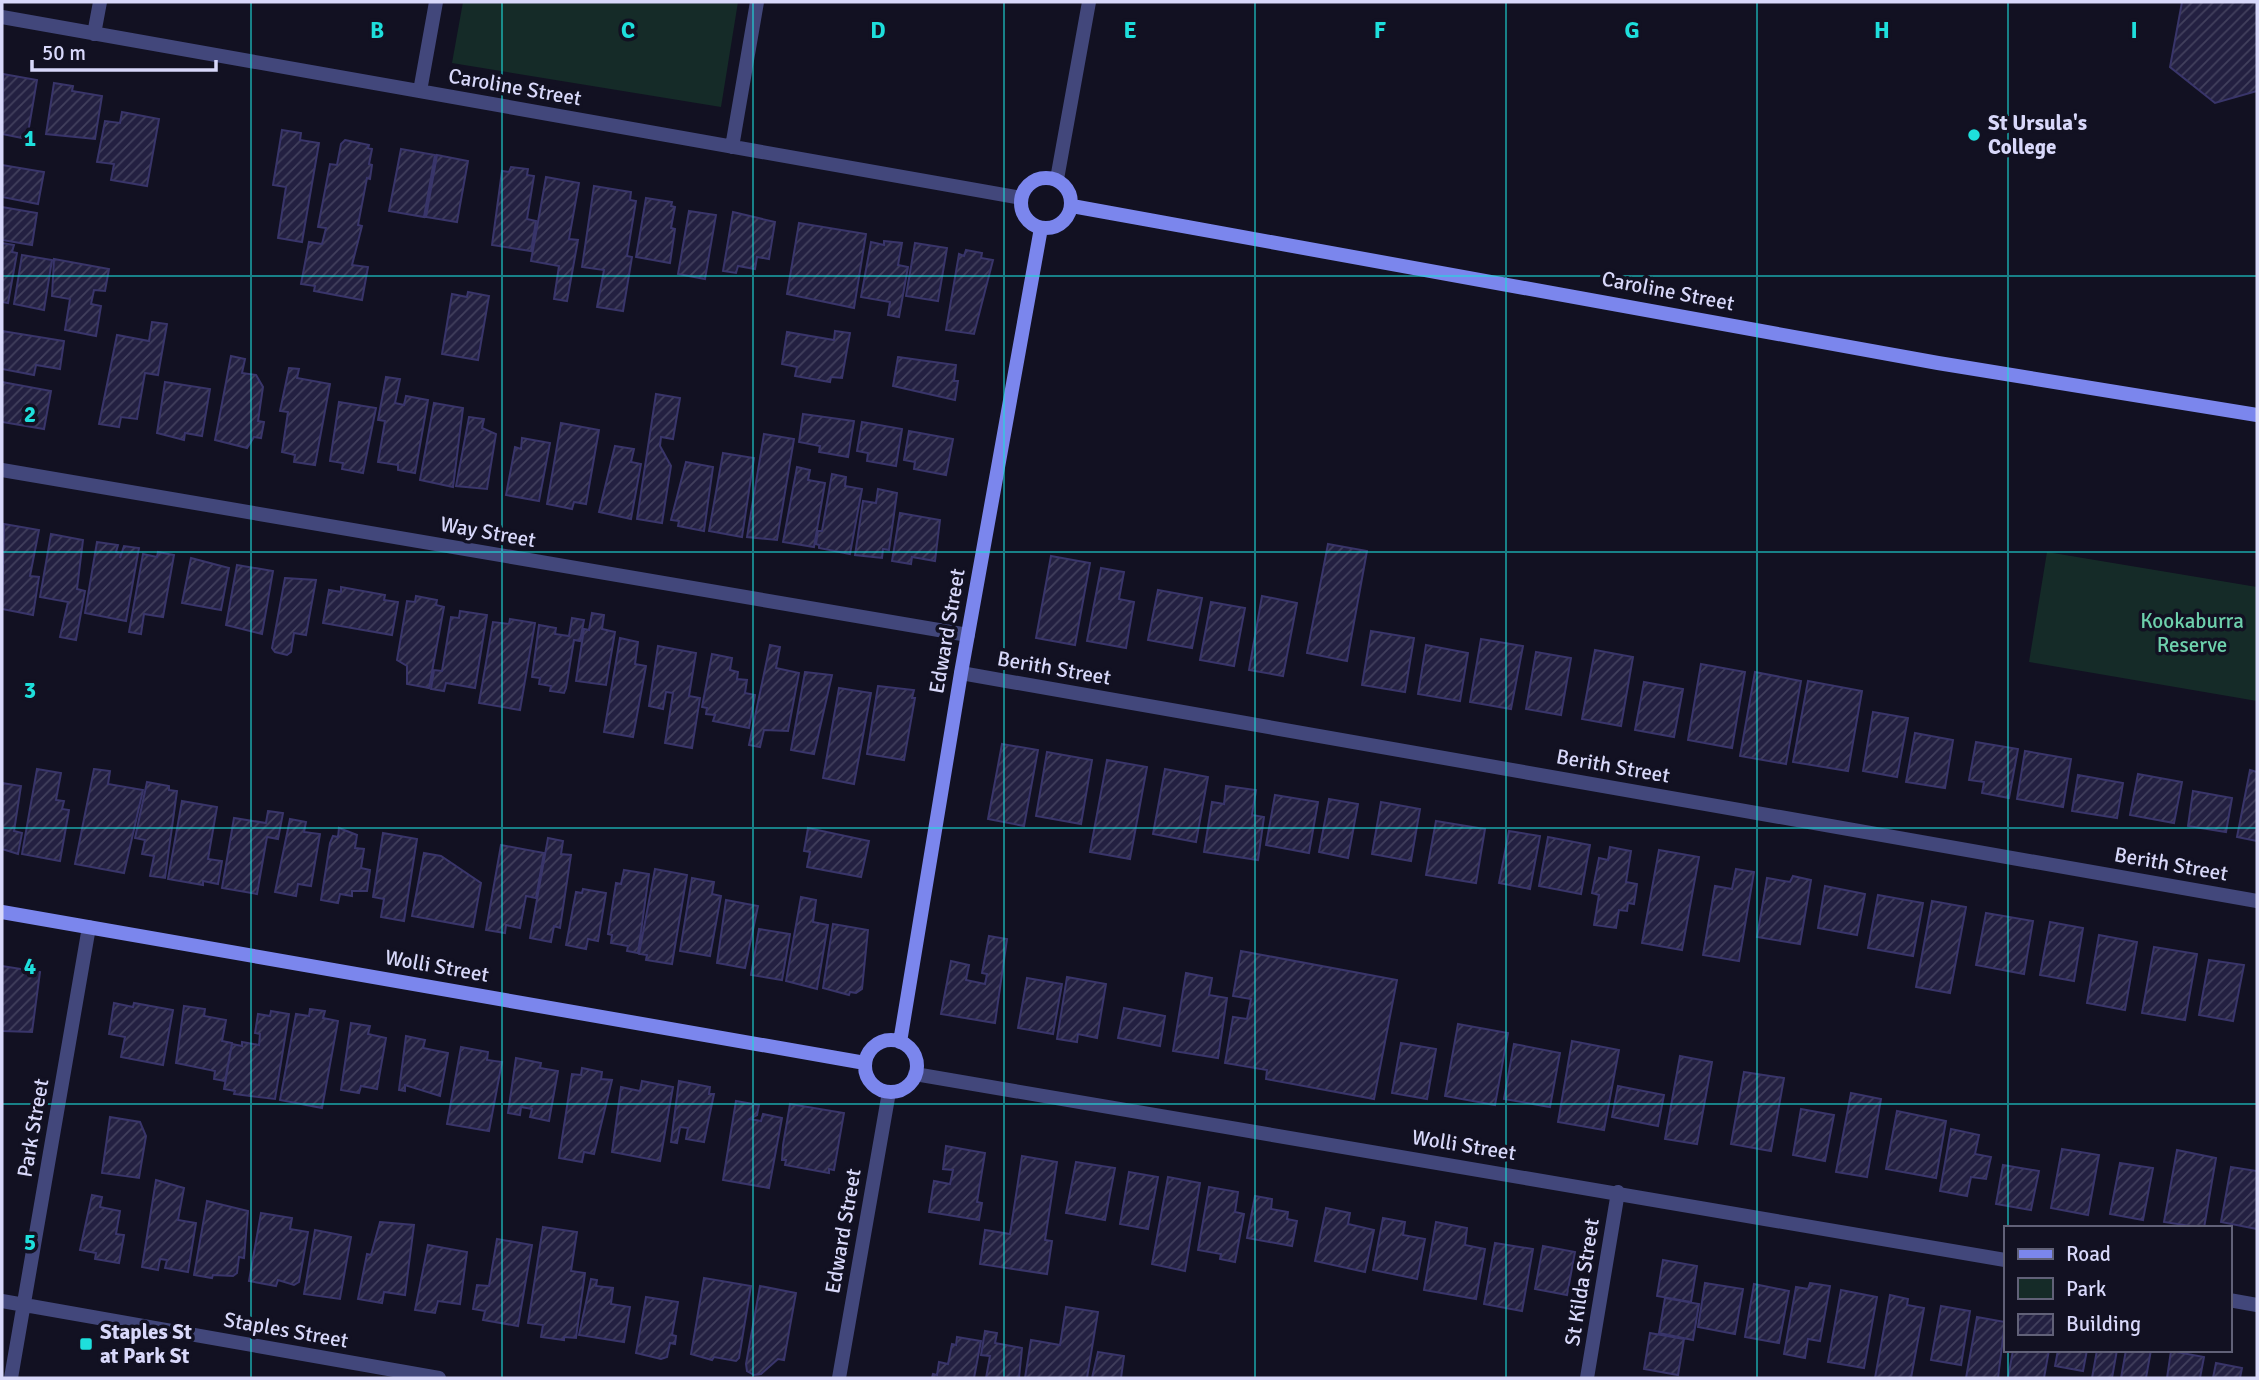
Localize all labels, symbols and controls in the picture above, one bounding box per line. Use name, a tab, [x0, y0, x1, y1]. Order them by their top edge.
text: B	[370, 16, 384, 45]
text: C	[621, 16, 635, 45]
text: D	[870, 16, 886, 45]
text: E	[1123, 16, 1137, 45]
text: F	[1374, 16, 1386, 45]
text: G	[1624, 16, 1640, 45]
text: H	[1874, 16, 1890, 45]
text: I	[2130, 16, 2138, 45]
scale bar	[32, 28, 215, 72]
text: 50 m	[42, 40, 86, 66]
street label: Caroline Street	[447, 63, 583, 111]
place label: St Ursula's College	[1988, 110, 2087, 160]
text: 1	[24, 124, 36, 153]
marker: St Ursula's College	[1966, 127, 1982, 143]
street label: Caroline Street	[1600, 265, 1736, 317]
text: 2	[24, 400, 36, 429]
street label: Way Street	[438, 511, 538, 553]
street label: Edward Street	[923, 567, 971, 695]
park label: Kookaburra Reserve	[2140, 608, 2244, 658]
street label: Berith Street	[995, 645, 1113, 691]
text: 3	[24, 676, 36, 705]
street label: Berith Street	[1554, 743, 1672, 789]
street label: Berith Street	[2112, 841, 2230, 887]
street label: Wolli Street	[383, 944, 491, 988]
text: 4	[24, 952, 36, 981]
street label: Park Street	[12, 1077, 54, 1179]
street label: Wolli Street	[1410, 1124, 1518, 1166]
street label: Edward Street	[819, 1167, 867, 1295]
street label: St Kilda Street	[1559, 1216, 1605, 1348]
legend	[2004, 1226, 2231, 1352]
text: 5	[24, 1228, 36, 1257]
text: Road	[2066, 1241, 2111, 1267]
text: Park	[2066, 1276, 2107, 1302]
street label: Staples Street	[222, 1306, 350, 1354]
text: Building	[2066, 1311, 2141, 1337]
place label: Staples St at Park St	[100, 1319, 192, 1369]
marker: Staples St at Park St	[78, 1336, 94, 1352]

